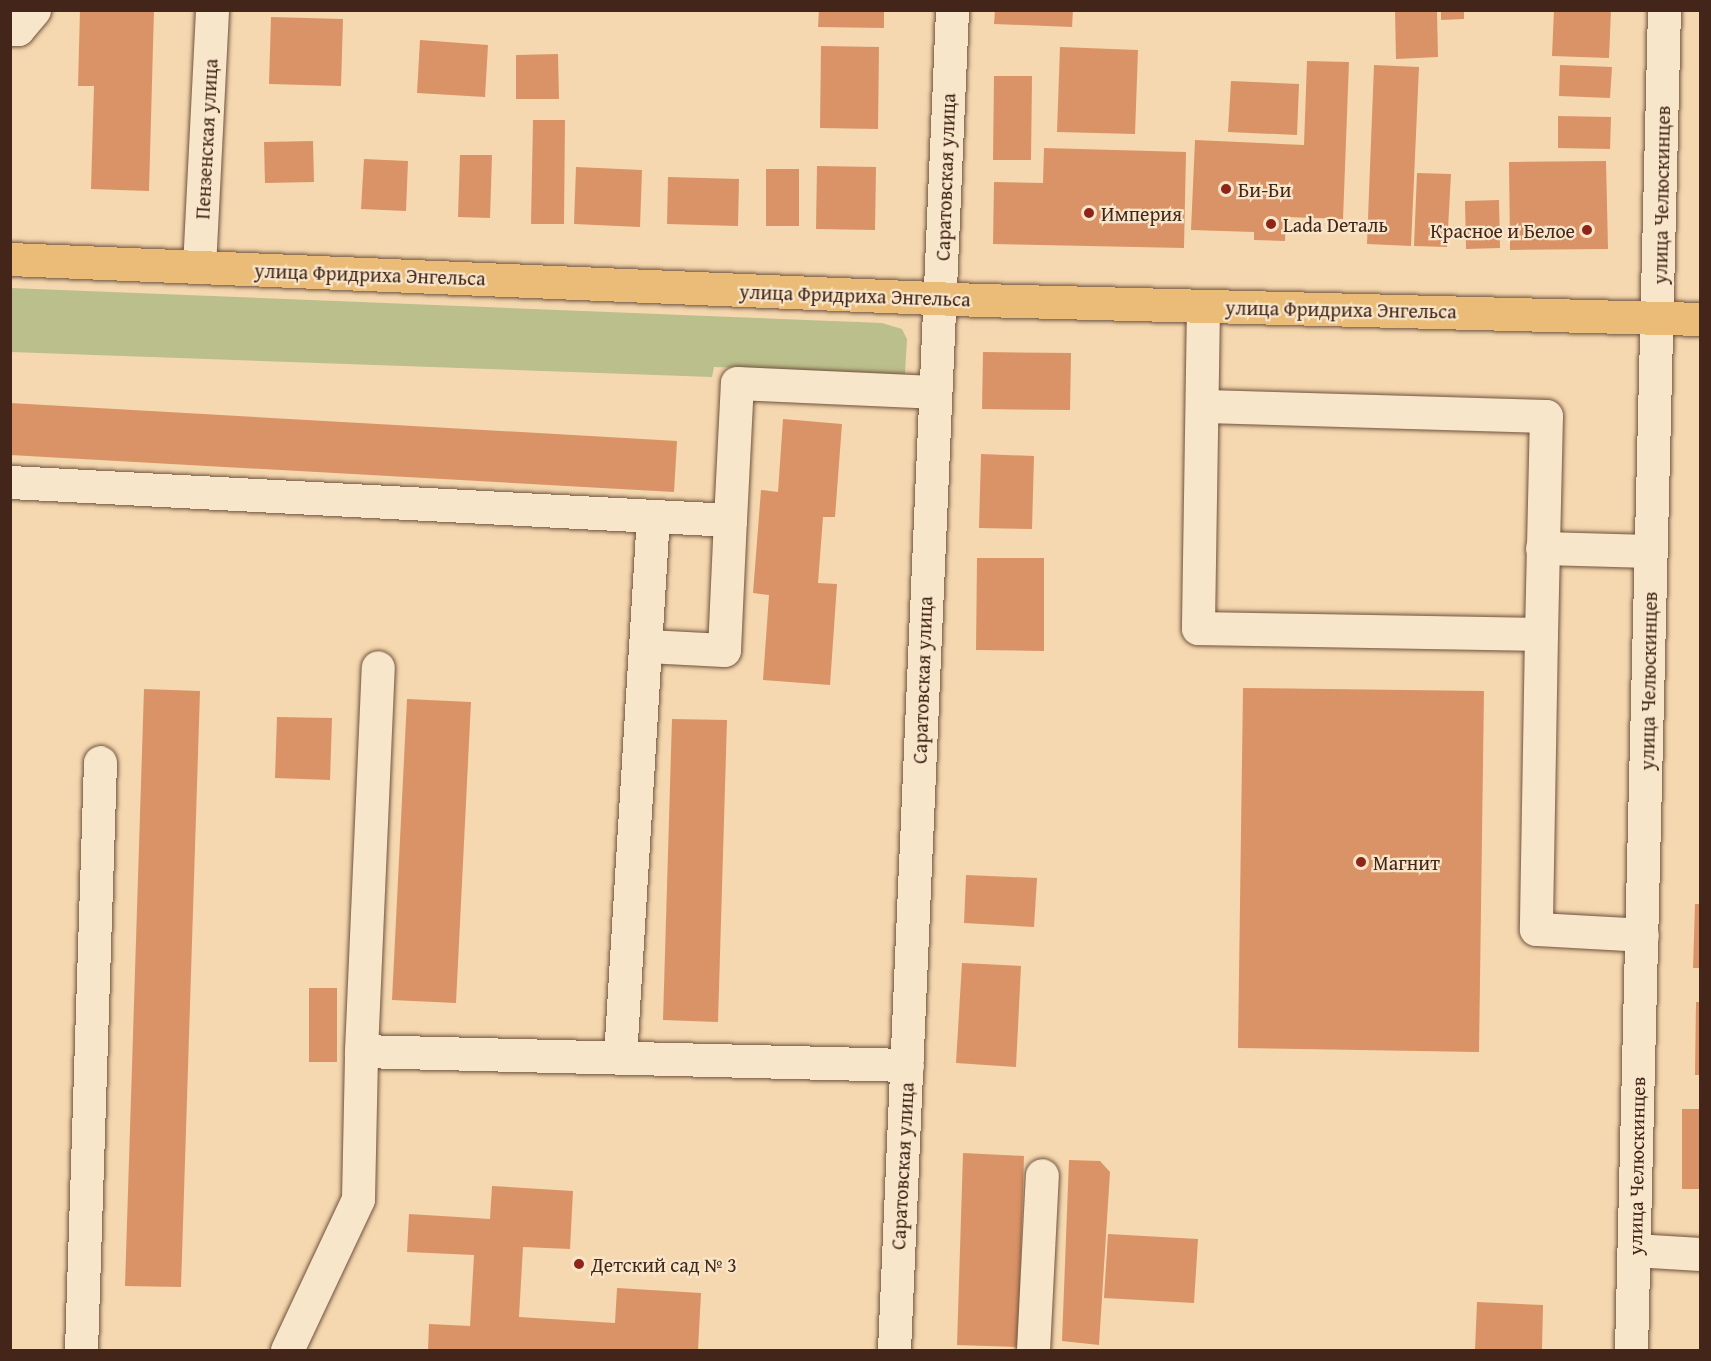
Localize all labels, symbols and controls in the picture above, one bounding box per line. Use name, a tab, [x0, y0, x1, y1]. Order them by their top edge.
street label: Пензенская улица	[190, 58, 222, 220]
street label: Саратовская улица	[930, 93, 960, 261]
street label: улица Челюскинцев	[1647, 105, 1675, 285]
place label: Би-Би	[1238, 177, 1291, 201]
marker: Би-Би	[1219, 182, 1233, 196]
place label: Империя	[1101, 201, 1182, 225]
marker: Империя	[1082, 206, 1096, 220]
place label: Lada Dеталь	[1283, 212, 1388, 236]
marker: Lada Dеталь	[1264, 217, 1278, 231]
place label: Красное и Белое	[1430, 218, 1575, 242]
marker: Красное и Белое	[1580, 223, 1594, 237]
street label: улица Фридриха Энгельса	[254, 258, 486, 290]
street label: улица Фридриха Энгельса	[739, 279, 971, 311]
street label: улица Фридриха Энгельса	[1225, 295, 1457, 323]
street label: улица Челюскинцев	[1634, 591, 1662, 771]
street label: Саратовская улица	[907, 596, 937, 764]
place label: Магнит	[1373, 850, 1440, 874]
marker: Магнит	[1354, 855, 1368, 869]
street label: улица Челюскинцев	[1622, 1076, 1650, 1256]
street label: Саратовская улица	[886, 1082, 918, 1250]
place label: Детский сад № 3	[591, 1252, 737, 1276]
marker: Детский сад № 3	[572, 1257, 586, 1271]

